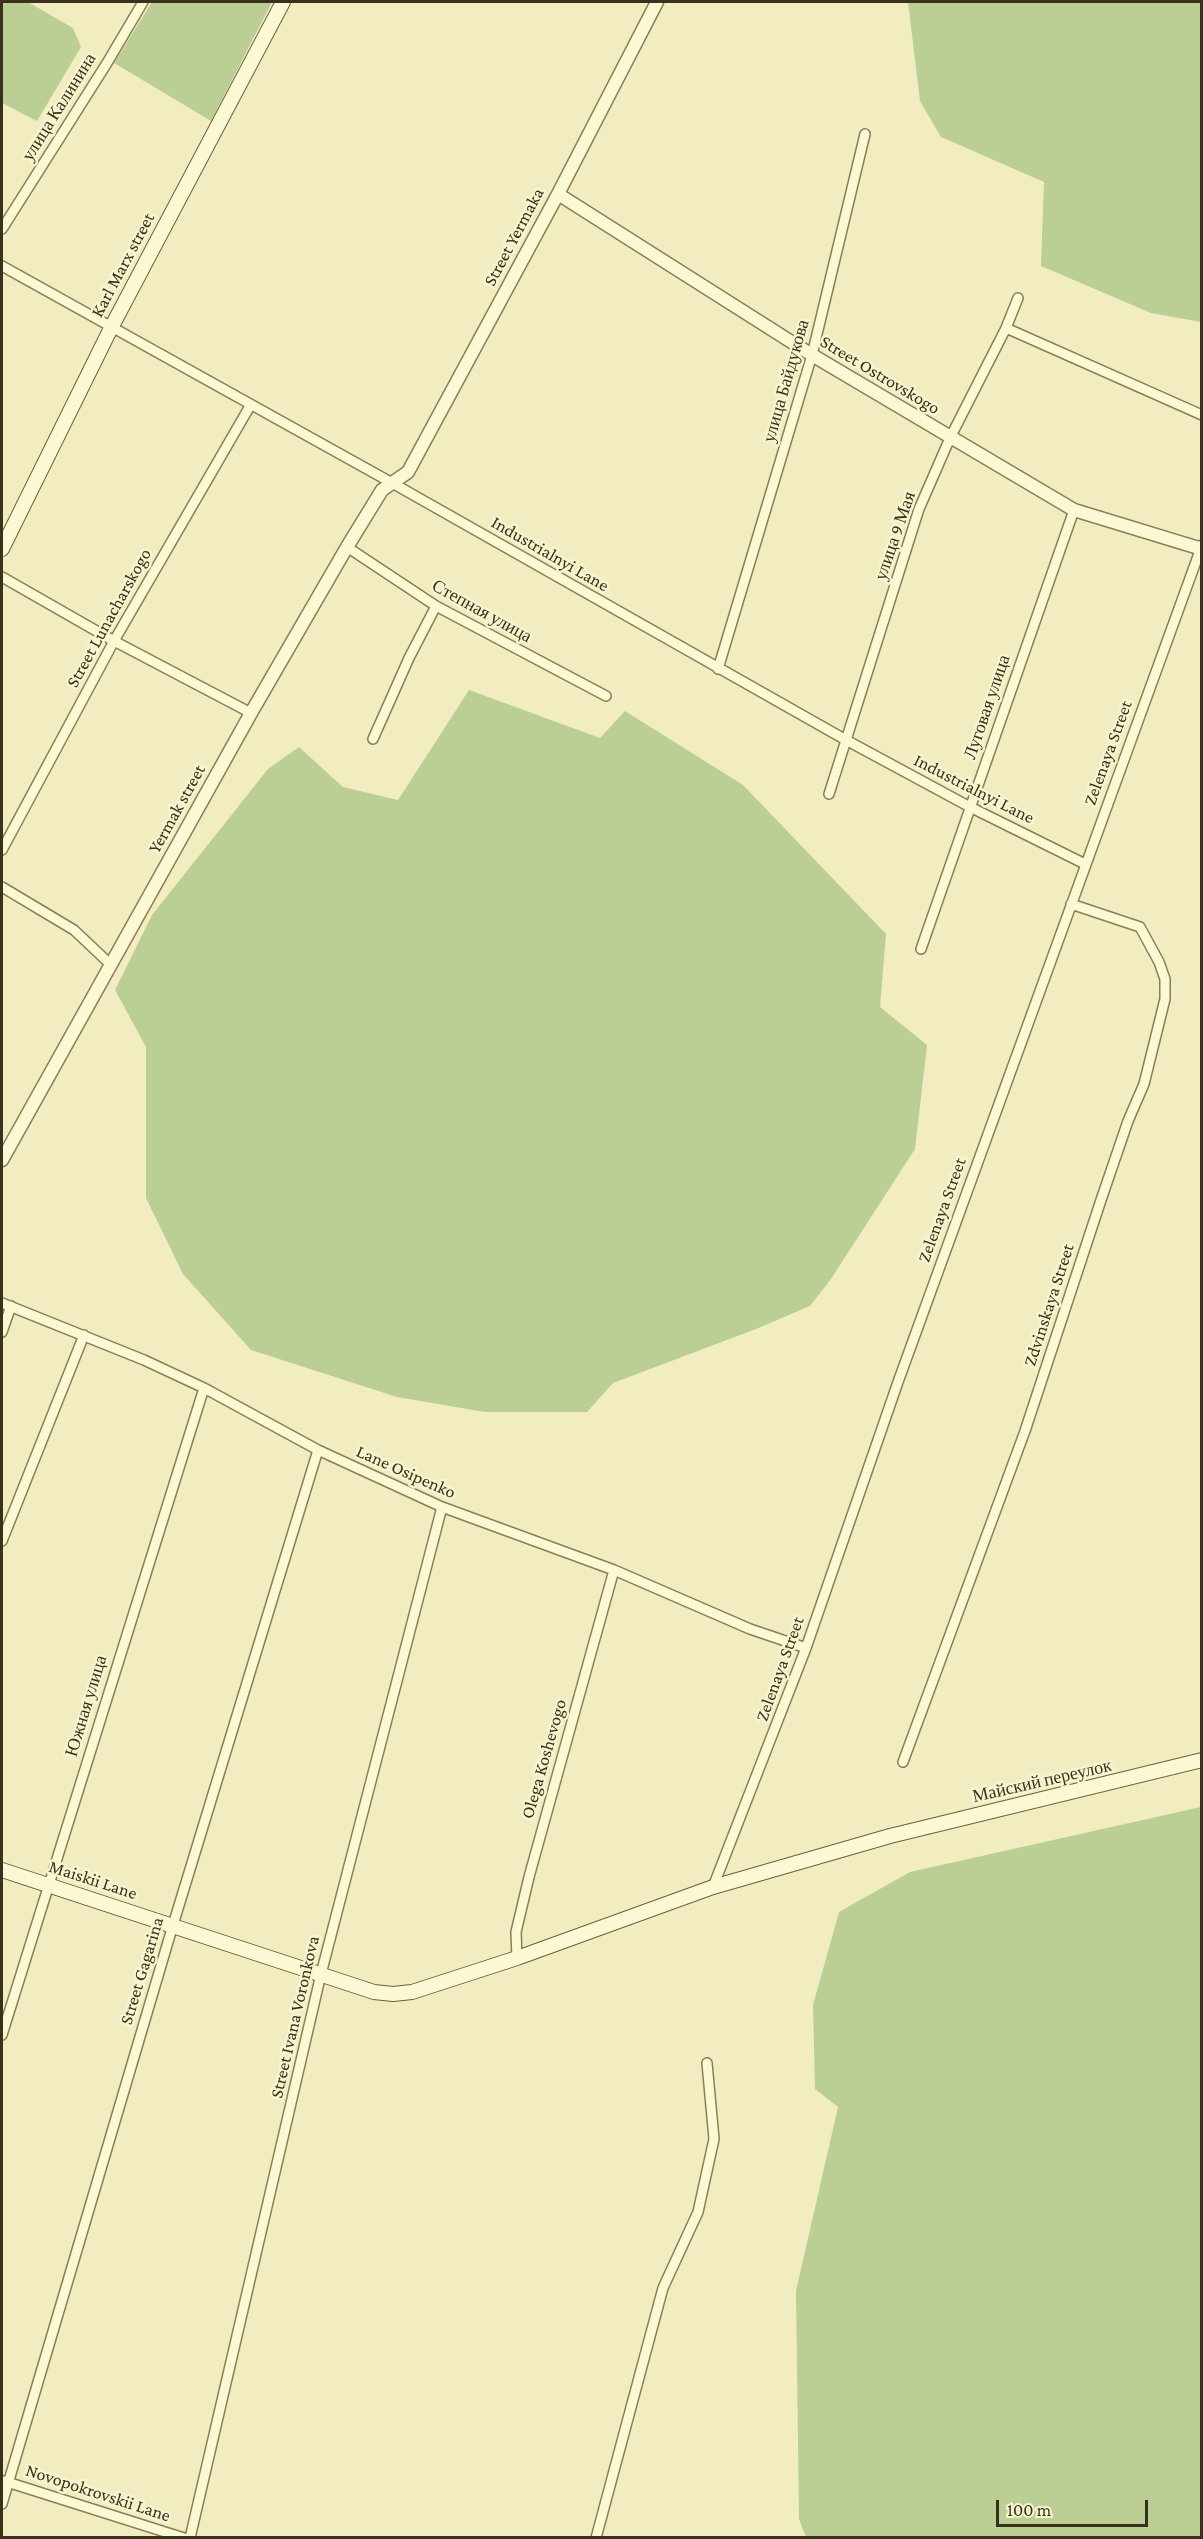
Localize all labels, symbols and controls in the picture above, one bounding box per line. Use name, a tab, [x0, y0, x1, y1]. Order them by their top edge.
street label: улица Калинина	[17, 49, 101, 165]
street label: Street Yermaka	[479, 184, 549, 290]
street label: Karl Marx street	[86, 209, 160, 321]
street label: улица Байдукова	[758, 317, 814, 445]
street label: Street Ostrovskogo	[816, 331, 944, 419]
street label: улица 9 Мая	[870, 489, 920, 583]
street label: Industrialnyi Lane	[487, 512, 613, 596]
street label: Street Lunacharskogo	[62, 545, 156, 691]
street label: Степная улица	[428, 575, 536, 647]
street label: Луговая улица	[959, 652, 1015, 762]
street label: Zelenaya Street	[1079, 698, 1137, 808]
street label: Industrialnyi Lane	[910, 749, 1038, 829]
street label: Yermak street	[144, 761, 210, 857]
street label: Zelenaya Street	[913, 1155, 971, 1265]
street label: Zdvinskaya Street	[1019, 1241, 1079, 1369]
street label: Lane Osipenko	[353, 1440, 459, 1504]
street label: Zelenaya Street	[751, 1614, 809, 1724]
street label: Южная улица	[60, 1653, 112, 1759]
street label: Olega Koshevogo	[517, 1697, 571, 1821]
street label: Майский переулок	[970, 1754, 1114, 1808]
street label: Maiskii Lane	[46, 1856, 140, 1904]
street label: Street Gagarina	[115, 1915, 169, 2027]
street label: Street Ivana Voronkova	[266, 1934, 324, 2100]
street label: Novopokrovskii Lane	[23, 2459, 173, 2527]
scale bar	[999, 2488, 1150, 2526]
text: 100 m	[1007, 2500, 1051, 2520]

